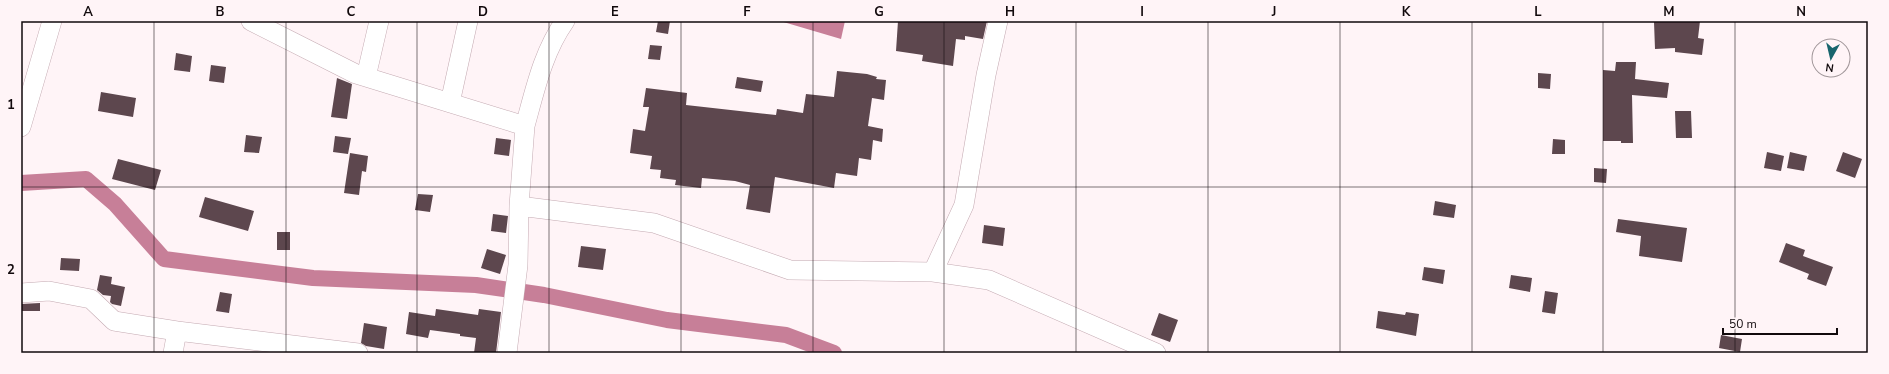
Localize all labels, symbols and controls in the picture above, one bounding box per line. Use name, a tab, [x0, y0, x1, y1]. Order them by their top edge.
text: A	[83, 3, 93, 21]
text: B	[216, 3, 225, 21]
text: C	[347, 3, 356, 21]
text: D	[478, 3, 488, 21]
text: E	[611, 3, 619, 21]
text: F	[743, 3, 751, 21]
text: G	[874, 3, 884, 21]
text: H	[1005, 3, 1015, 21]
text: I	[1140, 3, 1144, 21]
text: J	[1271, 3, 1276, 21]
text: K	[1402, 3, 1411, 21]
text: L	[1534, 3, 1542, 21]
text: M	[1663, 3, 1675, 21]
text: N	[1796, 3, 1806, 21]
north arrow	[1811, 38, 1851, 78]
text: N	[1825, 59, 1835, 75]
text: 1	[7, 96, 15, 114]
text: 2	[7, 261, 15, 279]
scale bar	[1723, 310, 1837, 336]
text: 50 m	[1729, 316, 1757, 332]

